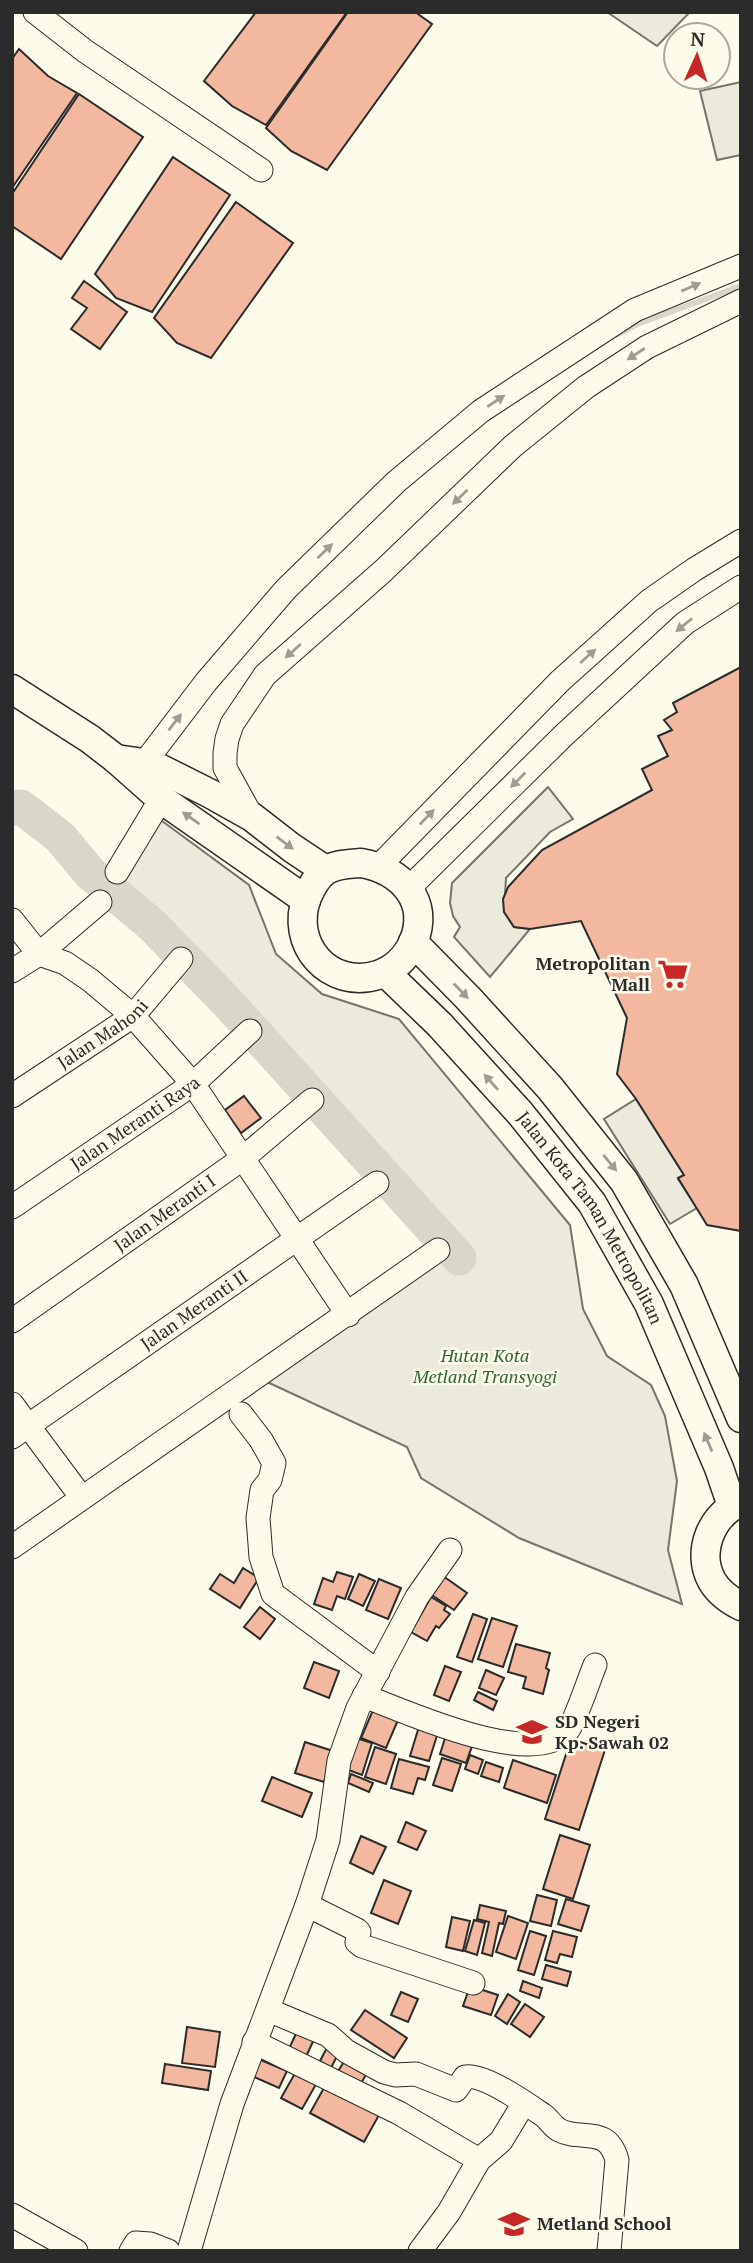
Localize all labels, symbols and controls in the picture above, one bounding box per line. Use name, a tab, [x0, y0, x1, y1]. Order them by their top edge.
north arrow	[662, 21, 732, 91]
text: N	[690, 26, 706, 51]
one-way arrow	[681, 281, 702, 292]
one-way arrow	[626, 347, 646, 360]
one-way arrow	[486, 395, 505, 408]
one-way arrow	[452, 488, 469, 504]
one-way arrow	[316, 544, 333, 560]
one-way arrow	[676, 617, 693, 632]
one-way arrow	[284, 642, 301, 658]
one-way arrow	[579, 648, 597, 664]
one-way arrow	[168, 713, 182, 731]
one-way arrow	[510, 772, 527, 789]
one-way arrow	[419, 809, 436, 826]
one-way arrow	[181, 812, 200, 825]
one-way arrow	[275, 835, 293, 850]
place label: Metropolitan Mall	[536, 951, 650, 996]
supermarket icon: Metropolitan Mall	[656, 957, 690, 991]
one-way arrow	[453, 982, 469, 999]
street label: Jalan Mahoni	[52, 994, 153, 1074]
street label: Jalan Meranti Raya	[65, 1070, 205, 1175]
one-way arrow	[484, 1074, 500, 1091]
street label: Jalan Kota Taman Metropolitan	[512, 1106, 669, 1328]
one-way arrow	[602, 1154, 616, 1172]
street label: Jalan Meranti I	[109, 1168, 220, 1257]
street label: Jalan Meranti II	[135, 1264, 252, 1355]
park label: Hutan Kota Metland Transyogi	[412, 1343, 557, 1388]
one-way arrow	[702, 1432, 714, 1452]
place label: SD Negeri Kp. Sawah 02	[555, 1709, 669, 1754]
school or university icon: SD Negeri Kp. Sawah 02	[515, 1715, 549, 1749]
school or university icon: Metland School	[497, 2207, 531, 2241]
place label: Metland School	[537, 2211, 671, 2235]

